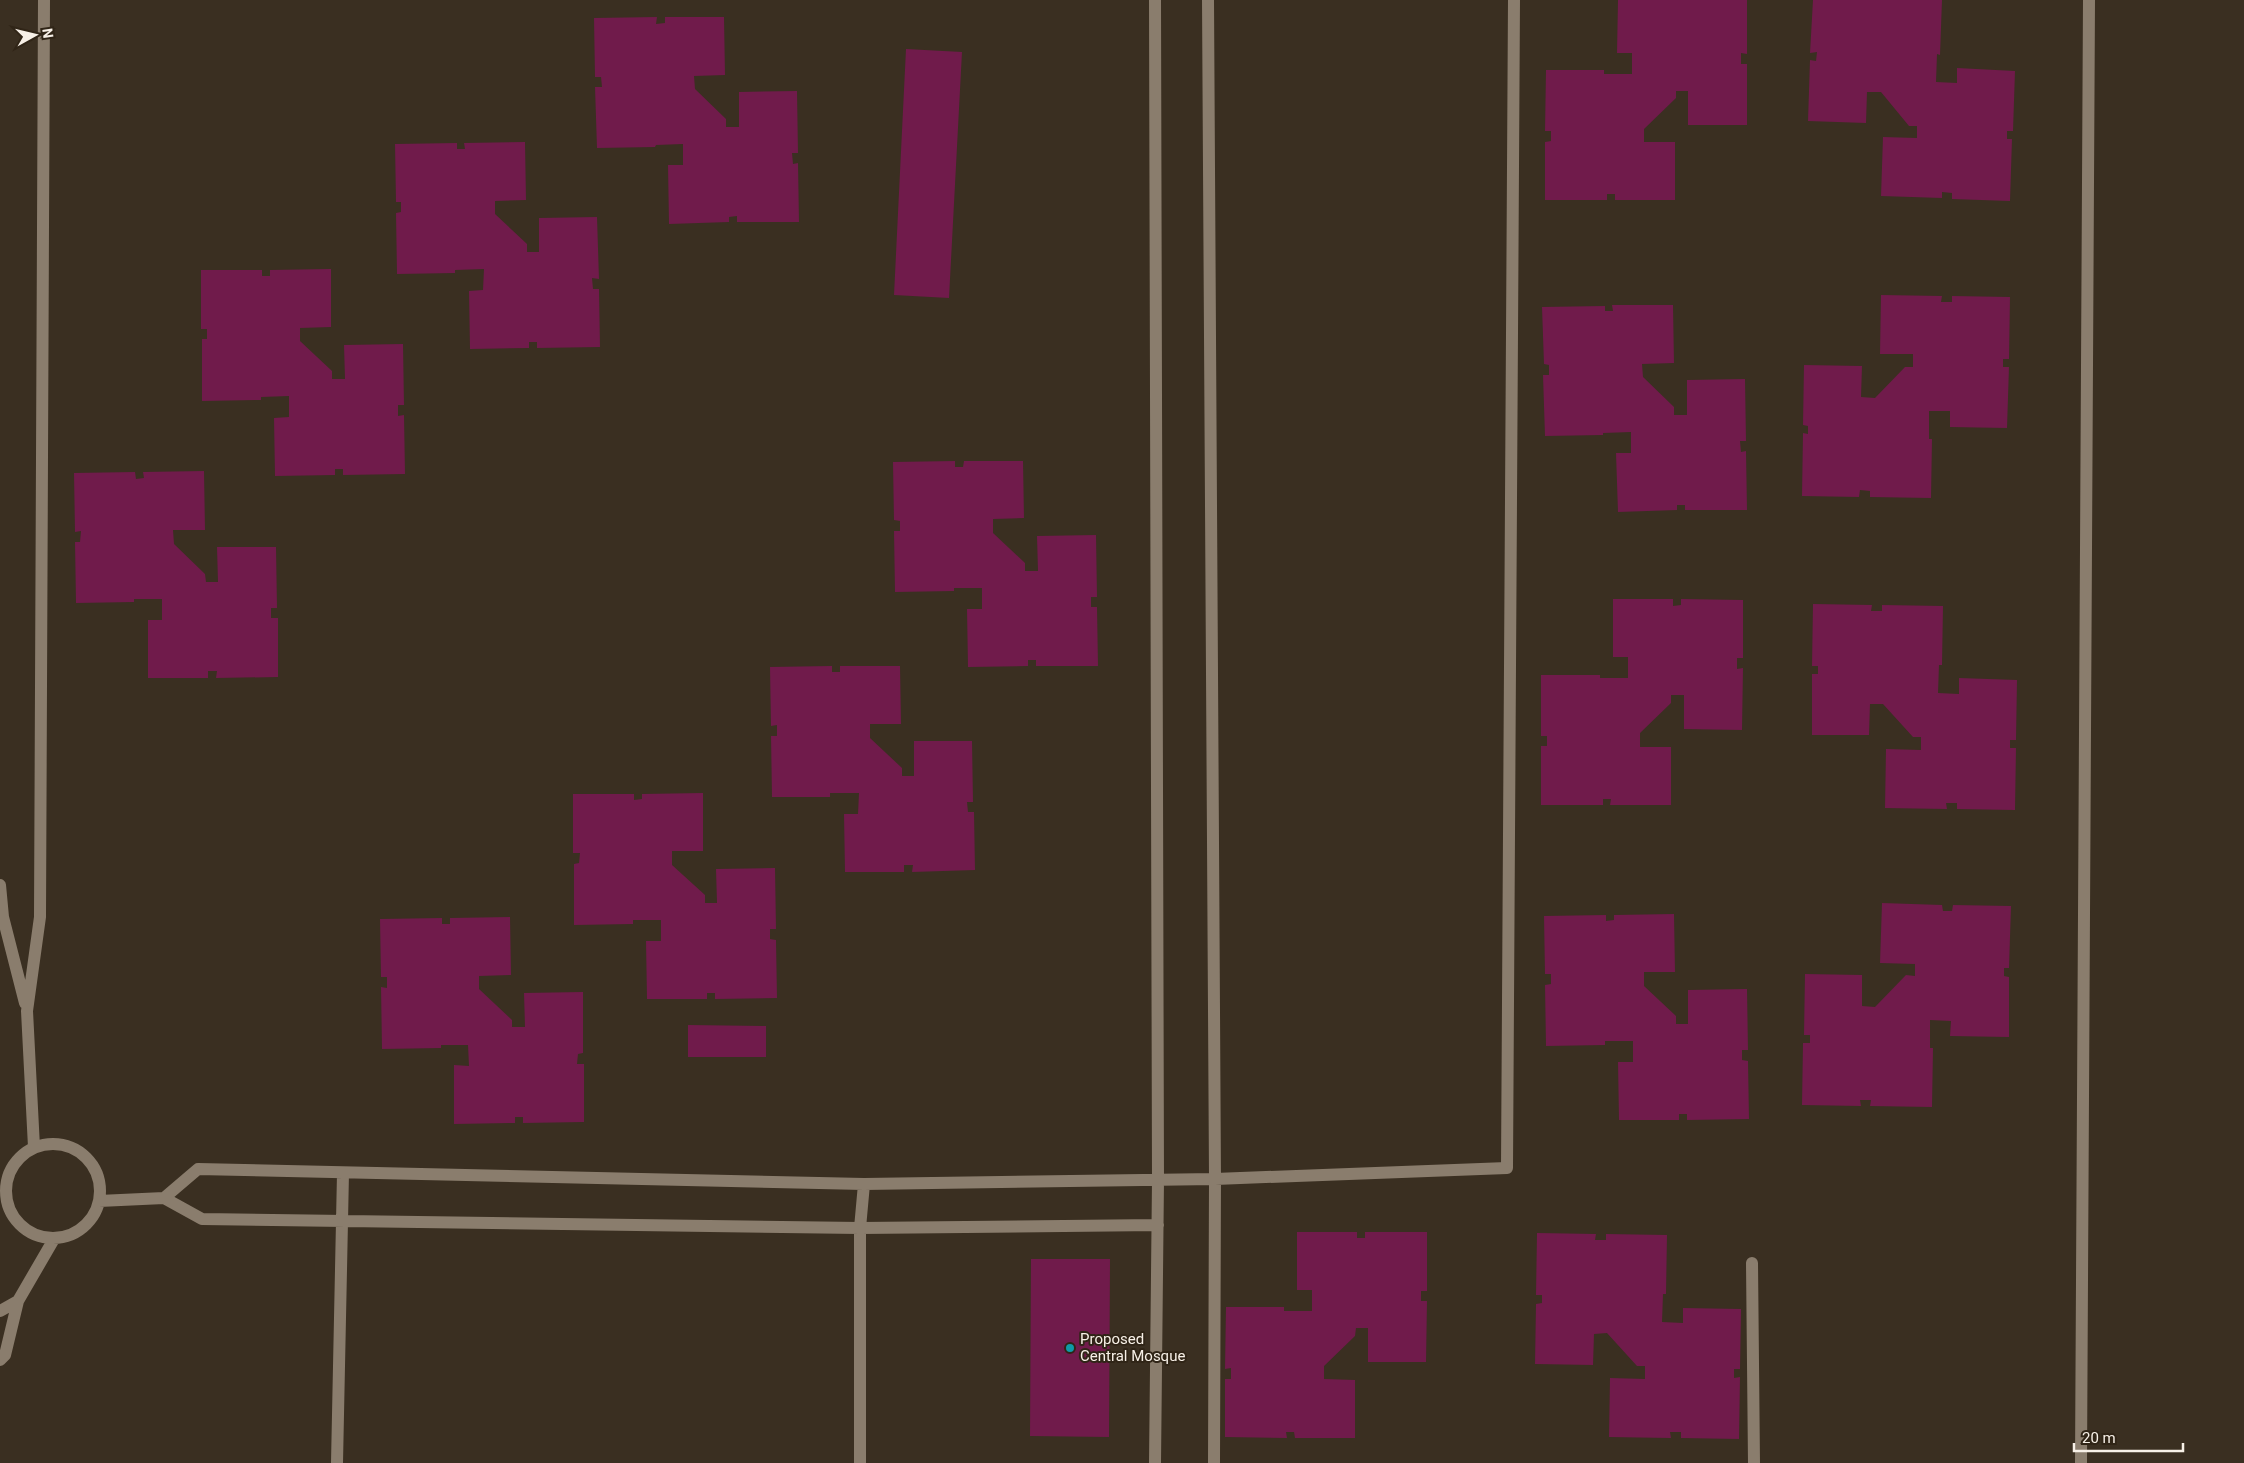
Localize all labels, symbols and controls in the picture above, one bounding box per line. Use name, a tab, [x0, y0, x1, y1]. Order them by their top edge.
north arrow	[10, 10, 60, 60]
text: N	[39, 27, 56, 39]
place label: Proposed Central Mosque	[1080, 1330, 1185, 1365]
marker: Proposed Central Mosque	[1064, 1342, 1076, 1354]
scale bar	[2074, 1420, 2183, 1452]
text: 20 m	[2082, 1429, 2116, 1447]

